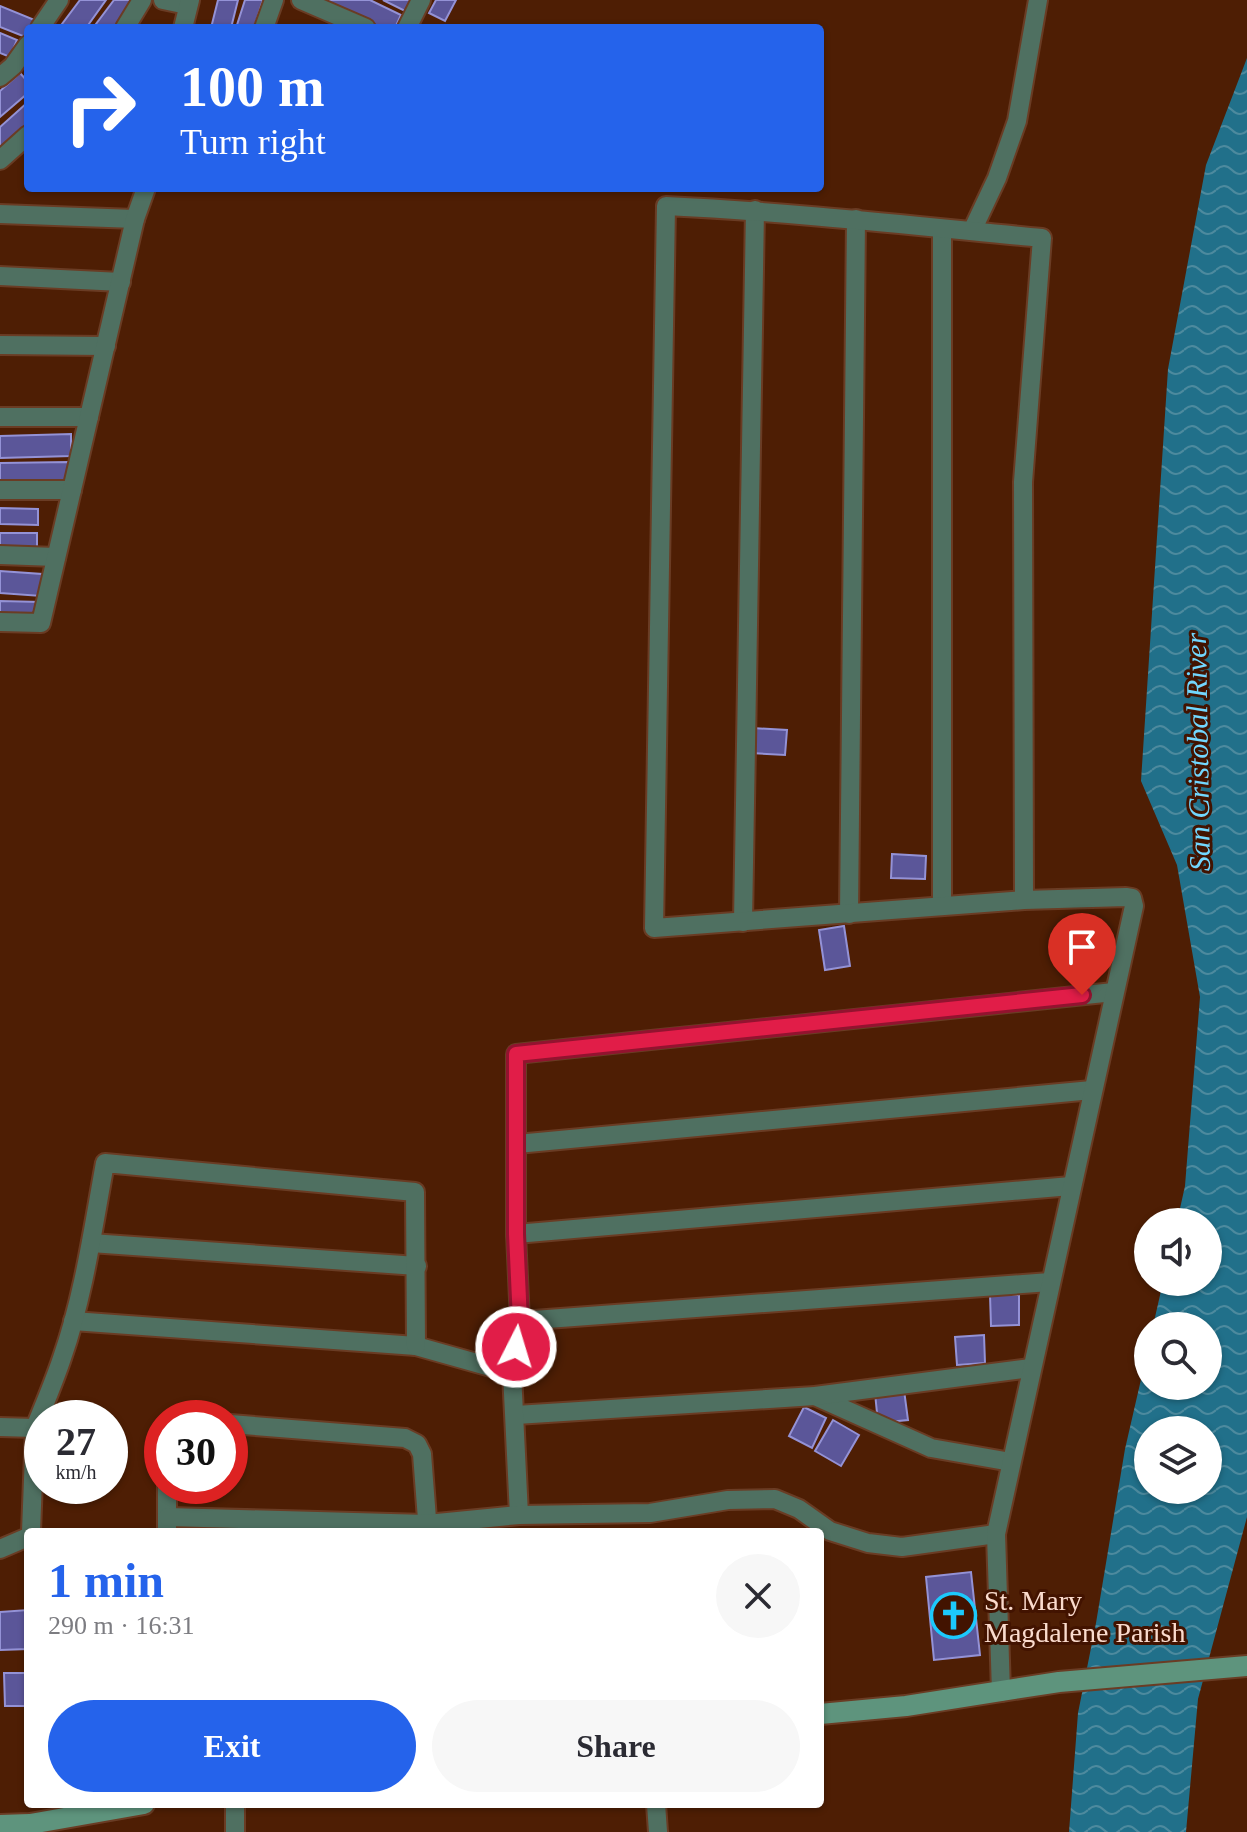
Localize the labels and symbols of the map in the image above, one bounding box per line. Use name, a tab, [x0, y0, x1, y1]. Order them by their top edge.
water label: San Cristobal River	[1179, 632, 1216, 871]
pin	[1048, 913, 1116, 995]
position arrow	[474, 1305, 558, 1389]
speed limit sign: 30	[144, 1400, 248, 1504]
place label: St. Mary Magdalene Parish	[984, 1585, 1185, 1648]
church icon: St. Mary Magdalene Parish	[929, 1592, 977, 1640]

